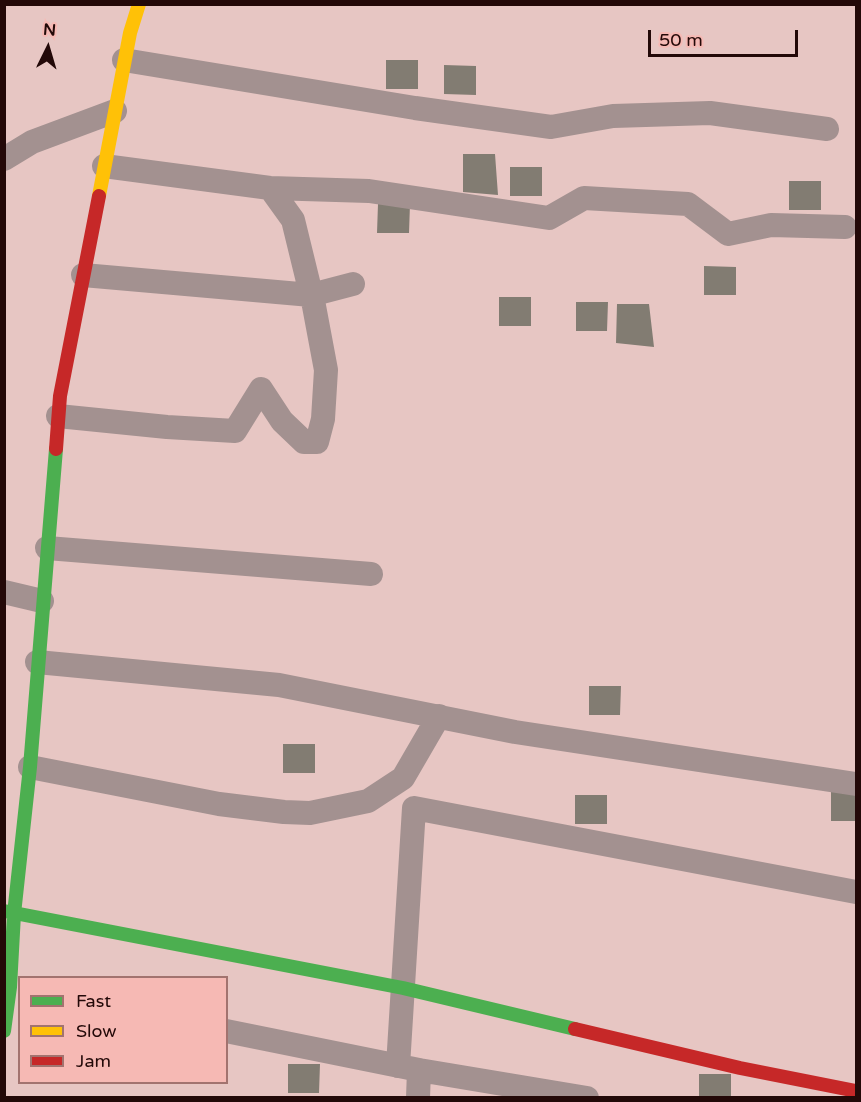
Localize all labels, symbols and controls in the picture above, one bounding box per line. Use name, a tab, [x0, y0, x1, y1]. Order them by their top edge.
north arrow	[18, 18, 78, 78]
scale bar	[651, 18, 801, 56]
text: N	[42, 20, 57, 41]
text: 50 m	[659, 29, 703, 51]
legend	[18, 976, 228, 1084]
text: Fast	[76, 990, 111, 1012]
text: Slow	[76, 1020, 117, 1042]
text: Jam	[76, 1050, 111, 1072]

